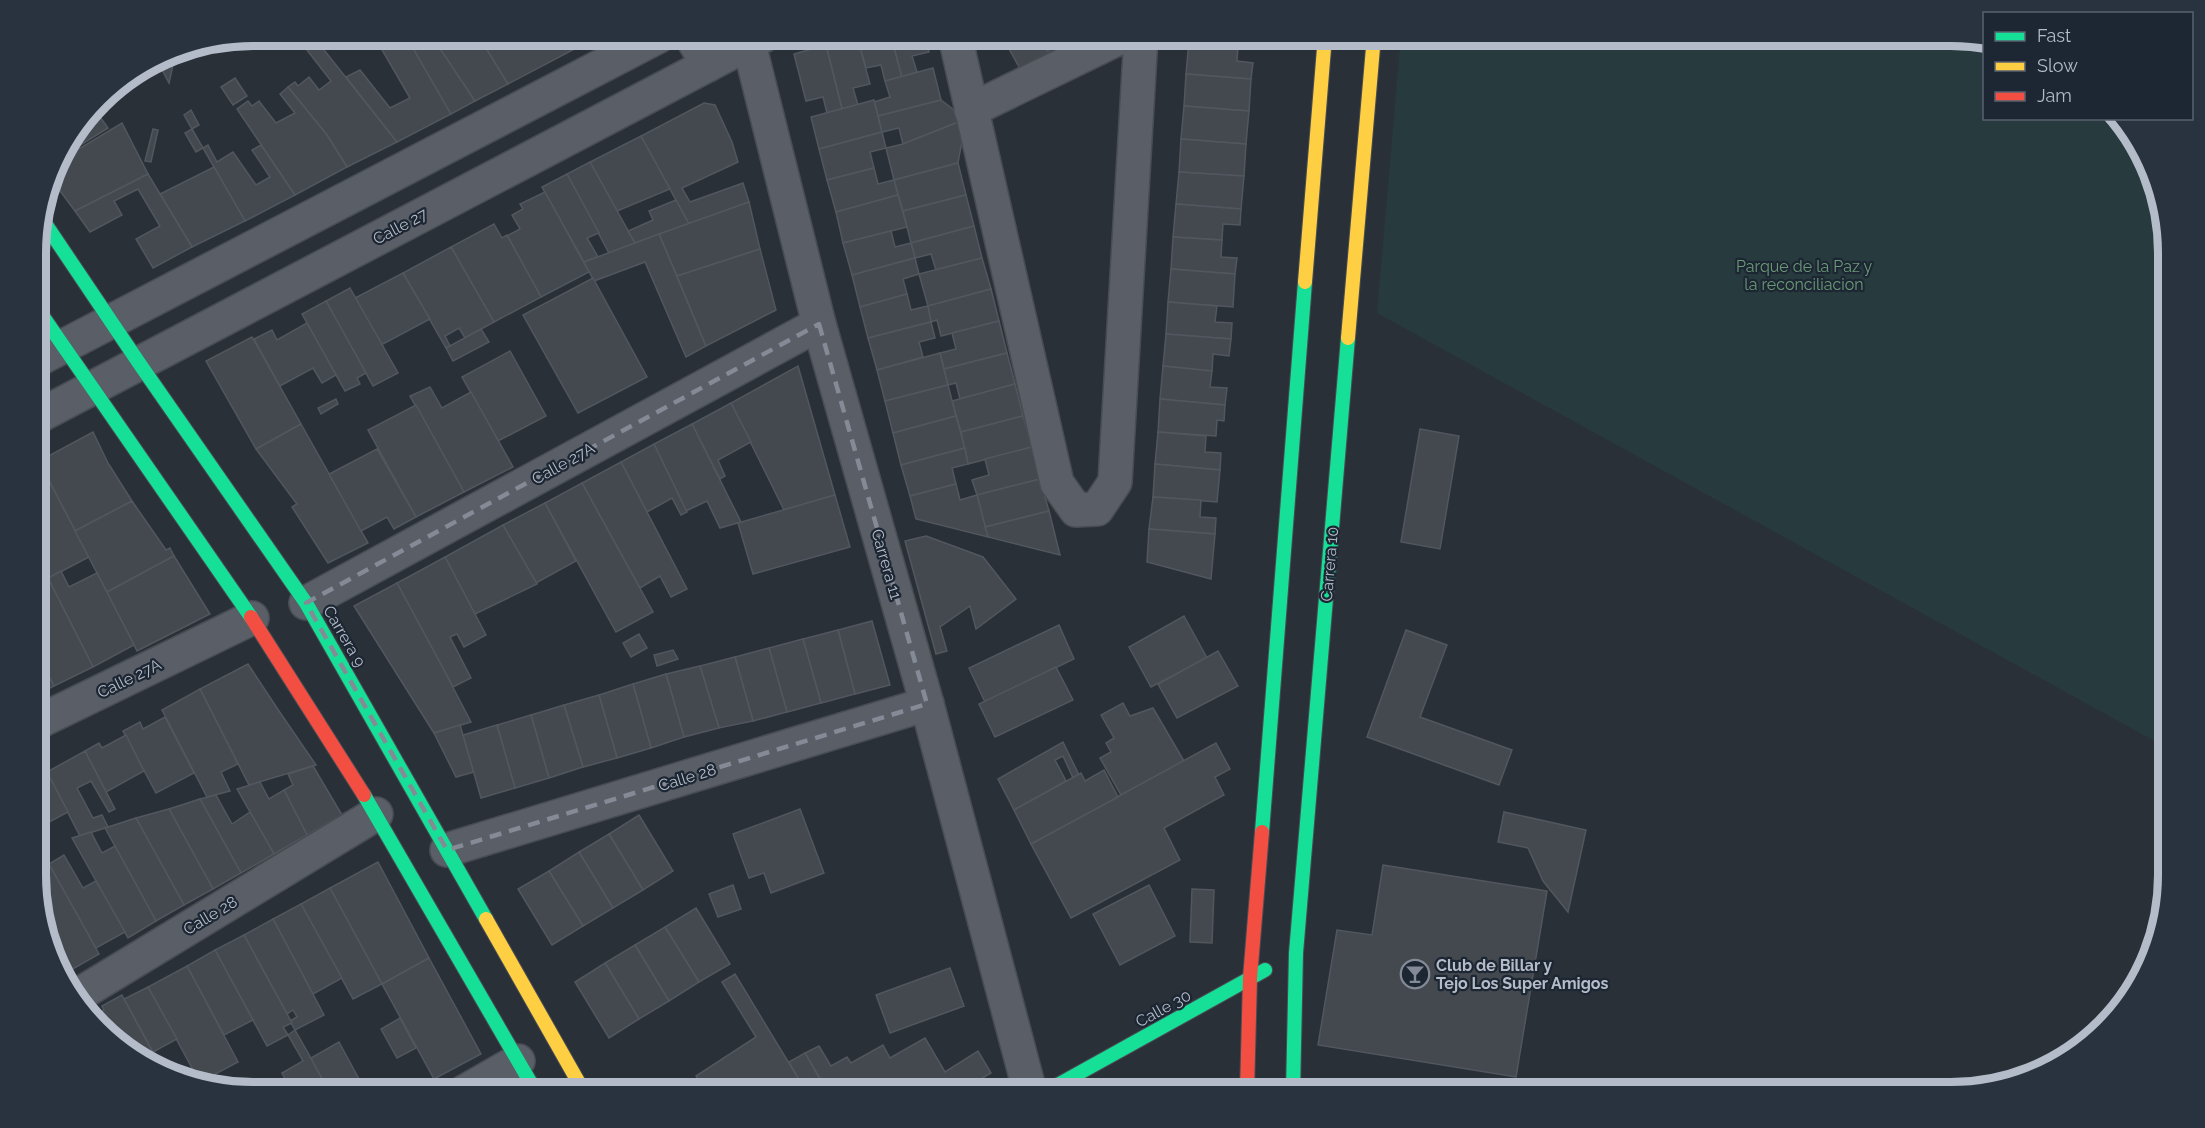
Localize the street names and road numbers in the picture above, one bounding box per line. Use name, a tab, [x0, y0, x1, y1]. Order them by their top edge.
street label: Calle 27	[370, 204, 431, 249]
street label: Calle 27A	[529, 438, 598, 488]
street label: Carrera 10	[1317, 526, 1342, 602]
street label: Carrera 11	[867, 527, 906, 602]
street label: Carrera 9	[319, 602, 370, 670]
street label: Calle 27A	[94, 655, 164, 702]
street label: Calle 28	[656, 760, 718, 795]
street label: Calle 28	[180, 892, 241, 939]
street label: Calle 30	[1132, 986, 1194, 1031]

